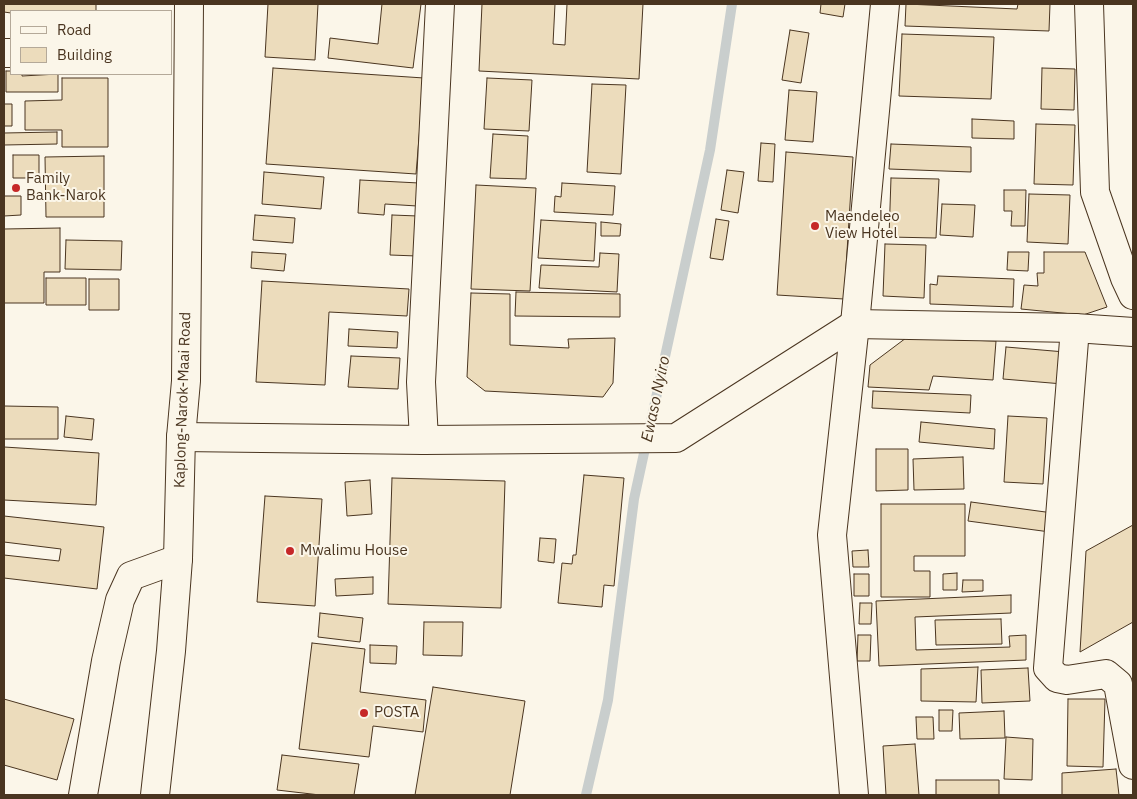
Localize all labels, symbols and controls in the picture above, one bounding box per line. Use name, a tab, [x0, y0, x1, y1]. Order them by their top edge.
legend	[10, 10, 172, 75]
text: Road	[57, 20, 92, 39]
text: Building	[57, 45, 112, 64]
place label: Family Bank-Narok	[26, 170, 106, 205]
marker: Family Bank-Narok	[10, 182, 22, 194]
place label: Maendeleo View Hotel	[825, 208, 900, 243]
marker: Maendeleo View Hotel	[809, 220, 821, 232]
street label: Kaplong-Narok-Maai Road	[171, 311, 195, 489]
water label: Ewaso Nyiro	[638, 354, 674, 444]
place label: Mwalimu House	[300, 542, 408, 560]
marker: Mwalimu House	[284, 545, 296, 557]
place label: POSTA	[374, 704, 419, 722]
marker: POSTA	[358, 707, 370, 719]

